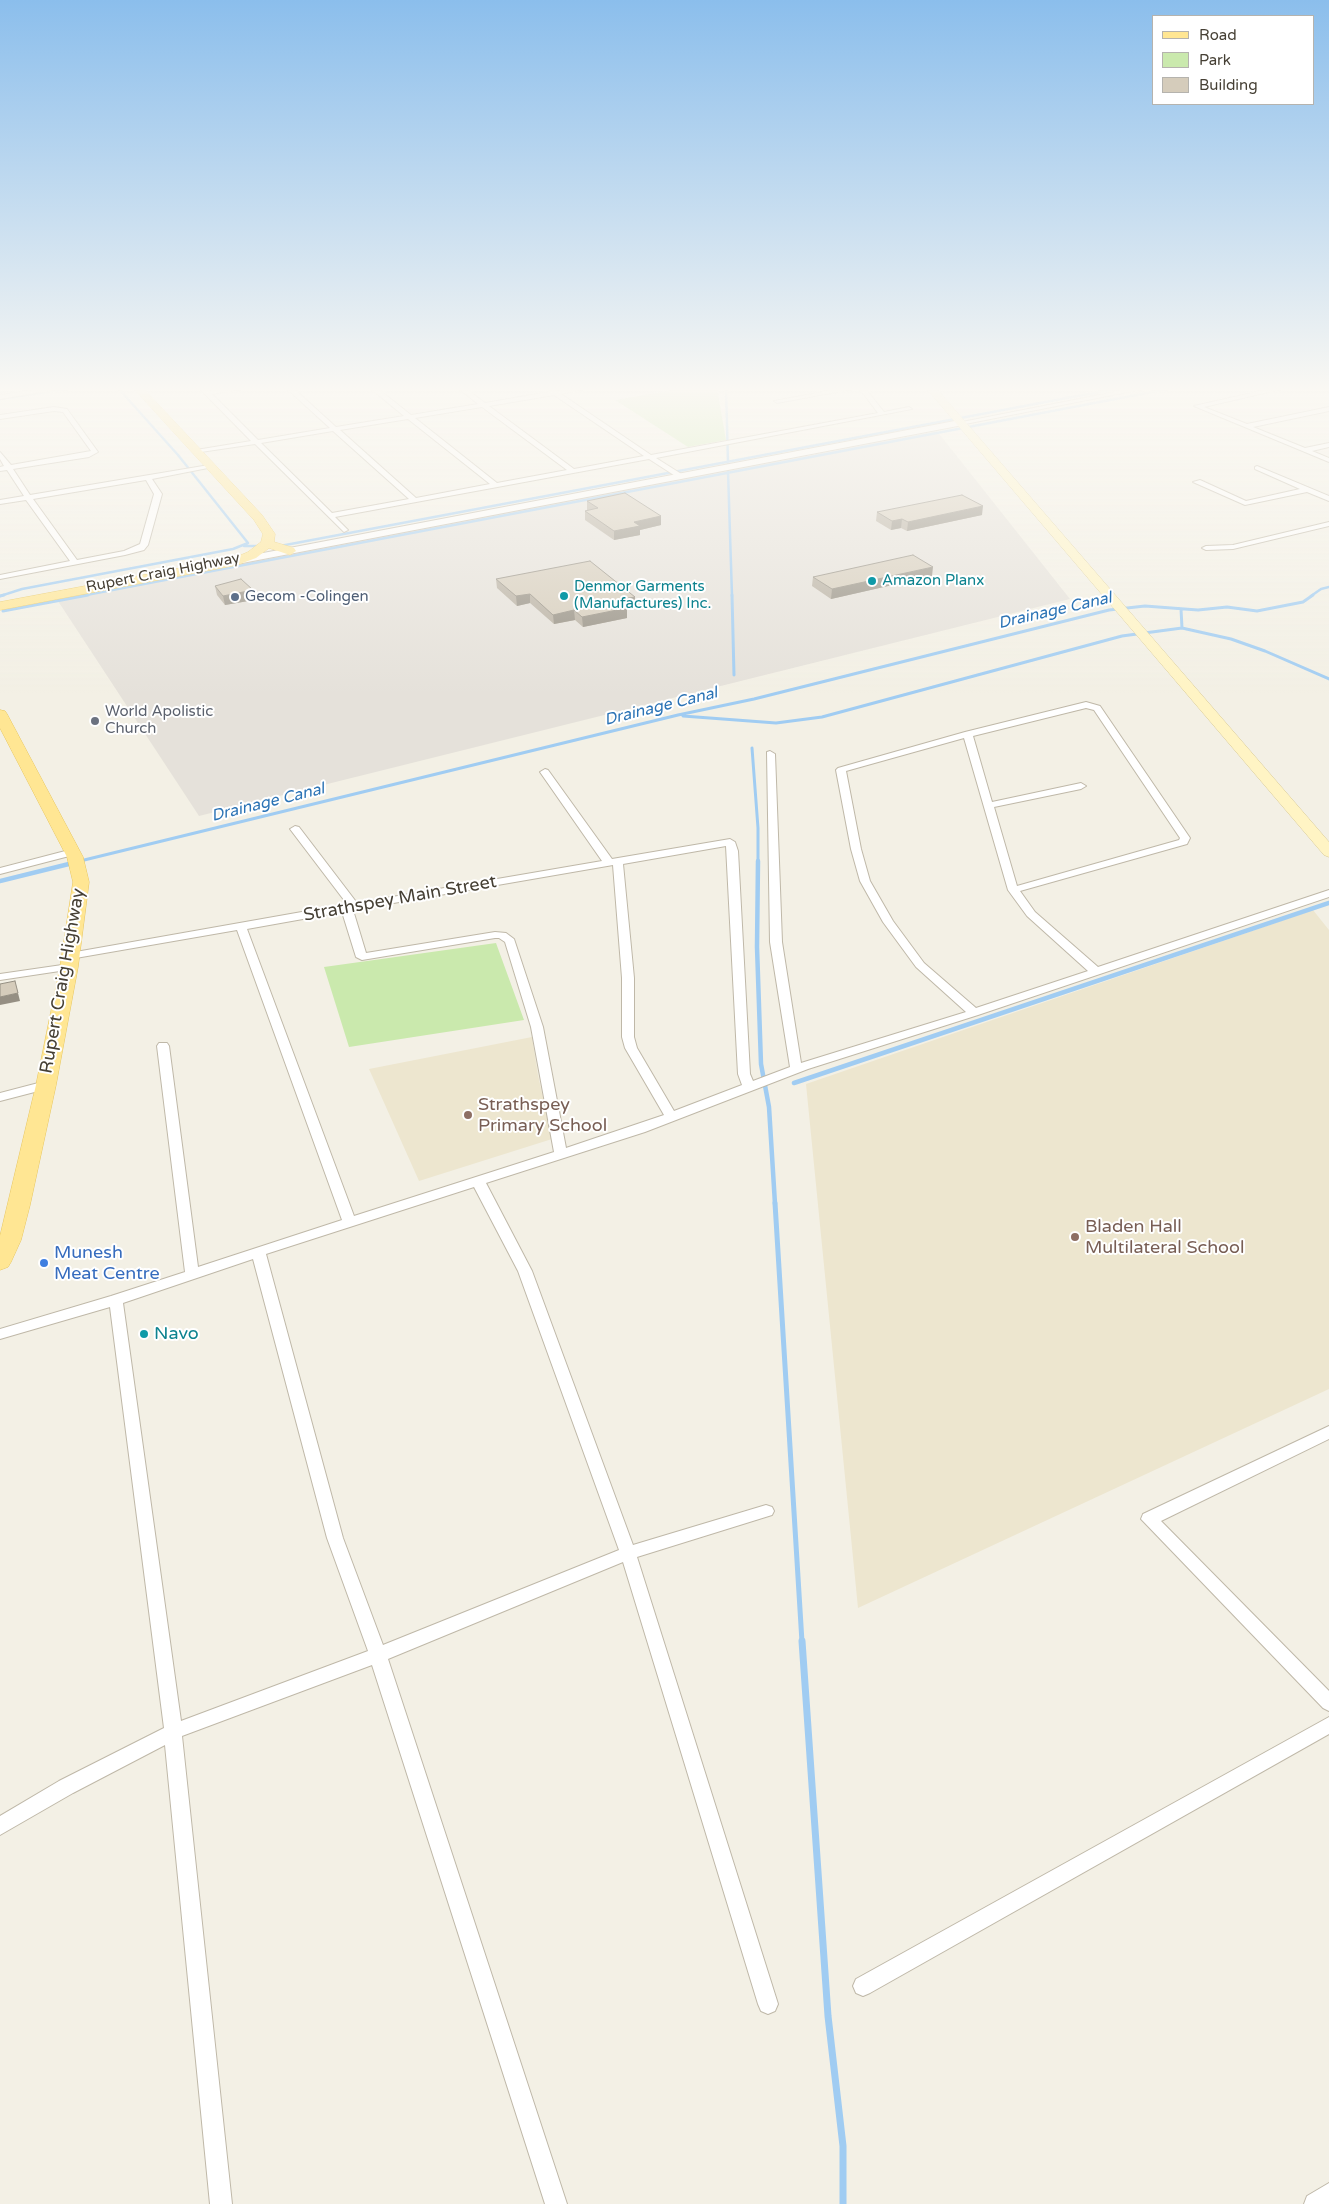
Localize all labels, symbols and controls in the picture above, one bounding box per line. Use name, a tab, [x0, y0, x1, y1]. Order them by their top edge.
legend	[1152, 15, 1314, 105]
text: Road	[1199, 26, 1237, 44]
text: Park	[1199, 51, 1231, 69]
text: Building	[1199, 76, 1258, 94]
street label: Rupert Craig Highway	[85, 549, 241, 597]
place label: Amazon Planx	[882, 572, 984, 590]
marker: Amazon Planx	[866, 575, 878, 587]
place label: Denmor Garments (Manufactures) Inc.	[574, 578, 712, 613]
place label: Gecom -Colingen	[245, 588, 369, 606]
water label: Drainage Canal	[996, 589, 1114, 633]
marker: Denmor Garments (Manufactures) Inc.	[558, 590, 570, 602]
marker: Gecom -Colingen	[229, 591, 241, 603]
water label: Drainage Canal	[602, 684, 720, 730]
place label: World Apolistic Church	[105, 703, 213, 738]
marker: World Apolistic Church	[89, 715, 101, 727]
water label: Drainage Canal	[209, 780, 327, 826]
street label: Strathspey Main Street	[302, 871, 498, 927]
street label: Rupert Craig Highway	[36, 887, 90, 1075]
place label: Strathspey Primary School	[478, 1094, 607, 1136]
marker: Strathspey Primary School	[462, 1109, 474, 1121]
place label: Bladen Hall Multilateral School	[1085, 1216, 1244, 1258]
marker: Bladen Hall Multilateral School	[1069, 1231, 1081, 1243]
place label: Munesh Meat Centre	[54, 1242, 160, 1284]
marker: Munesh Meat Centre	[38, 1257, 50, 1269]
place label: Navo	[154, 1323, 199, 1345]
marker: Navo	[138, 1328, 150, 1340]

